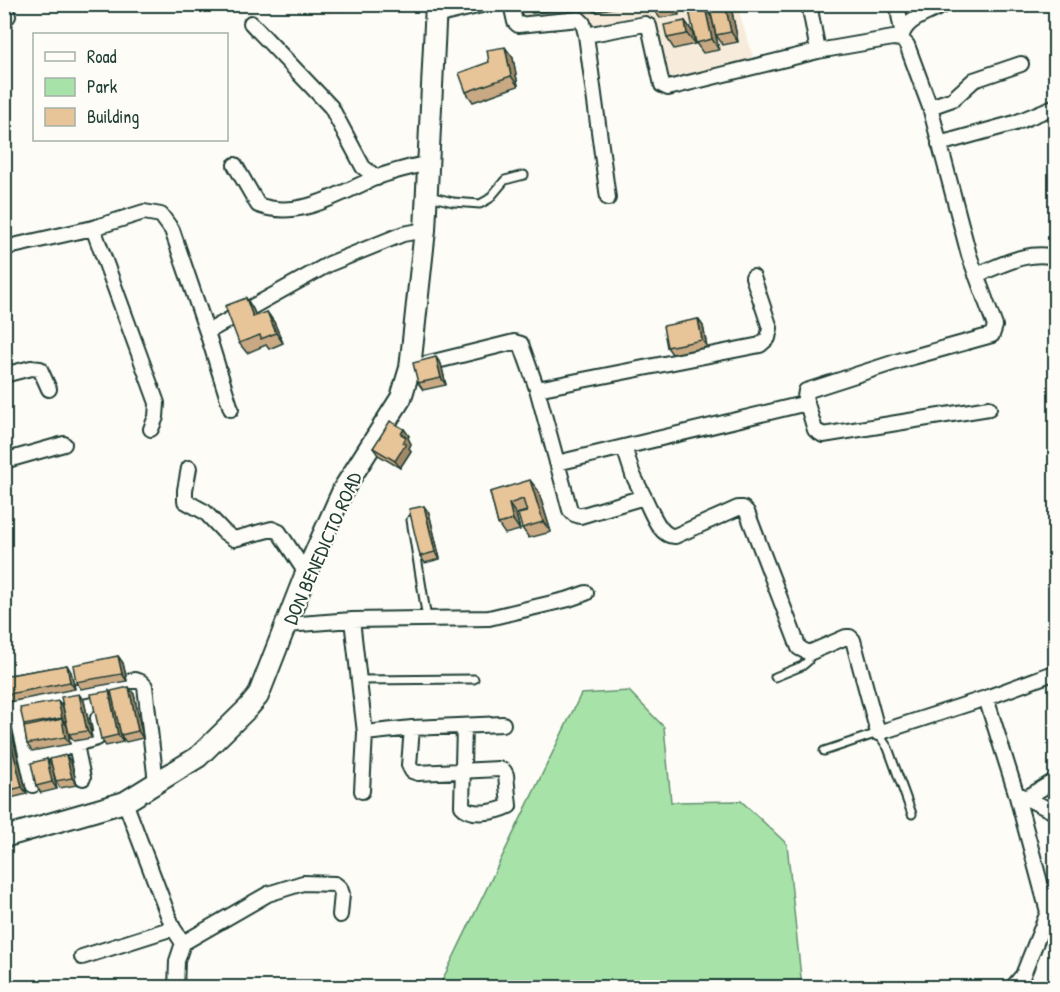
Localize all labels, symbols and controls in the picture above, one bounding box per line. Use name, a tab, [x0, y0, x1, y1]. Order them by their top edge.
legend	[33, 33, 228, 141]
text: Road	[87, 44, 117, 69]
text: Park	[87, 74, 118, 99]
text: Building	[87, 104, 139, 129]
street label: DON BENEDICTO ROAD	[276, 467, 368, 628]

